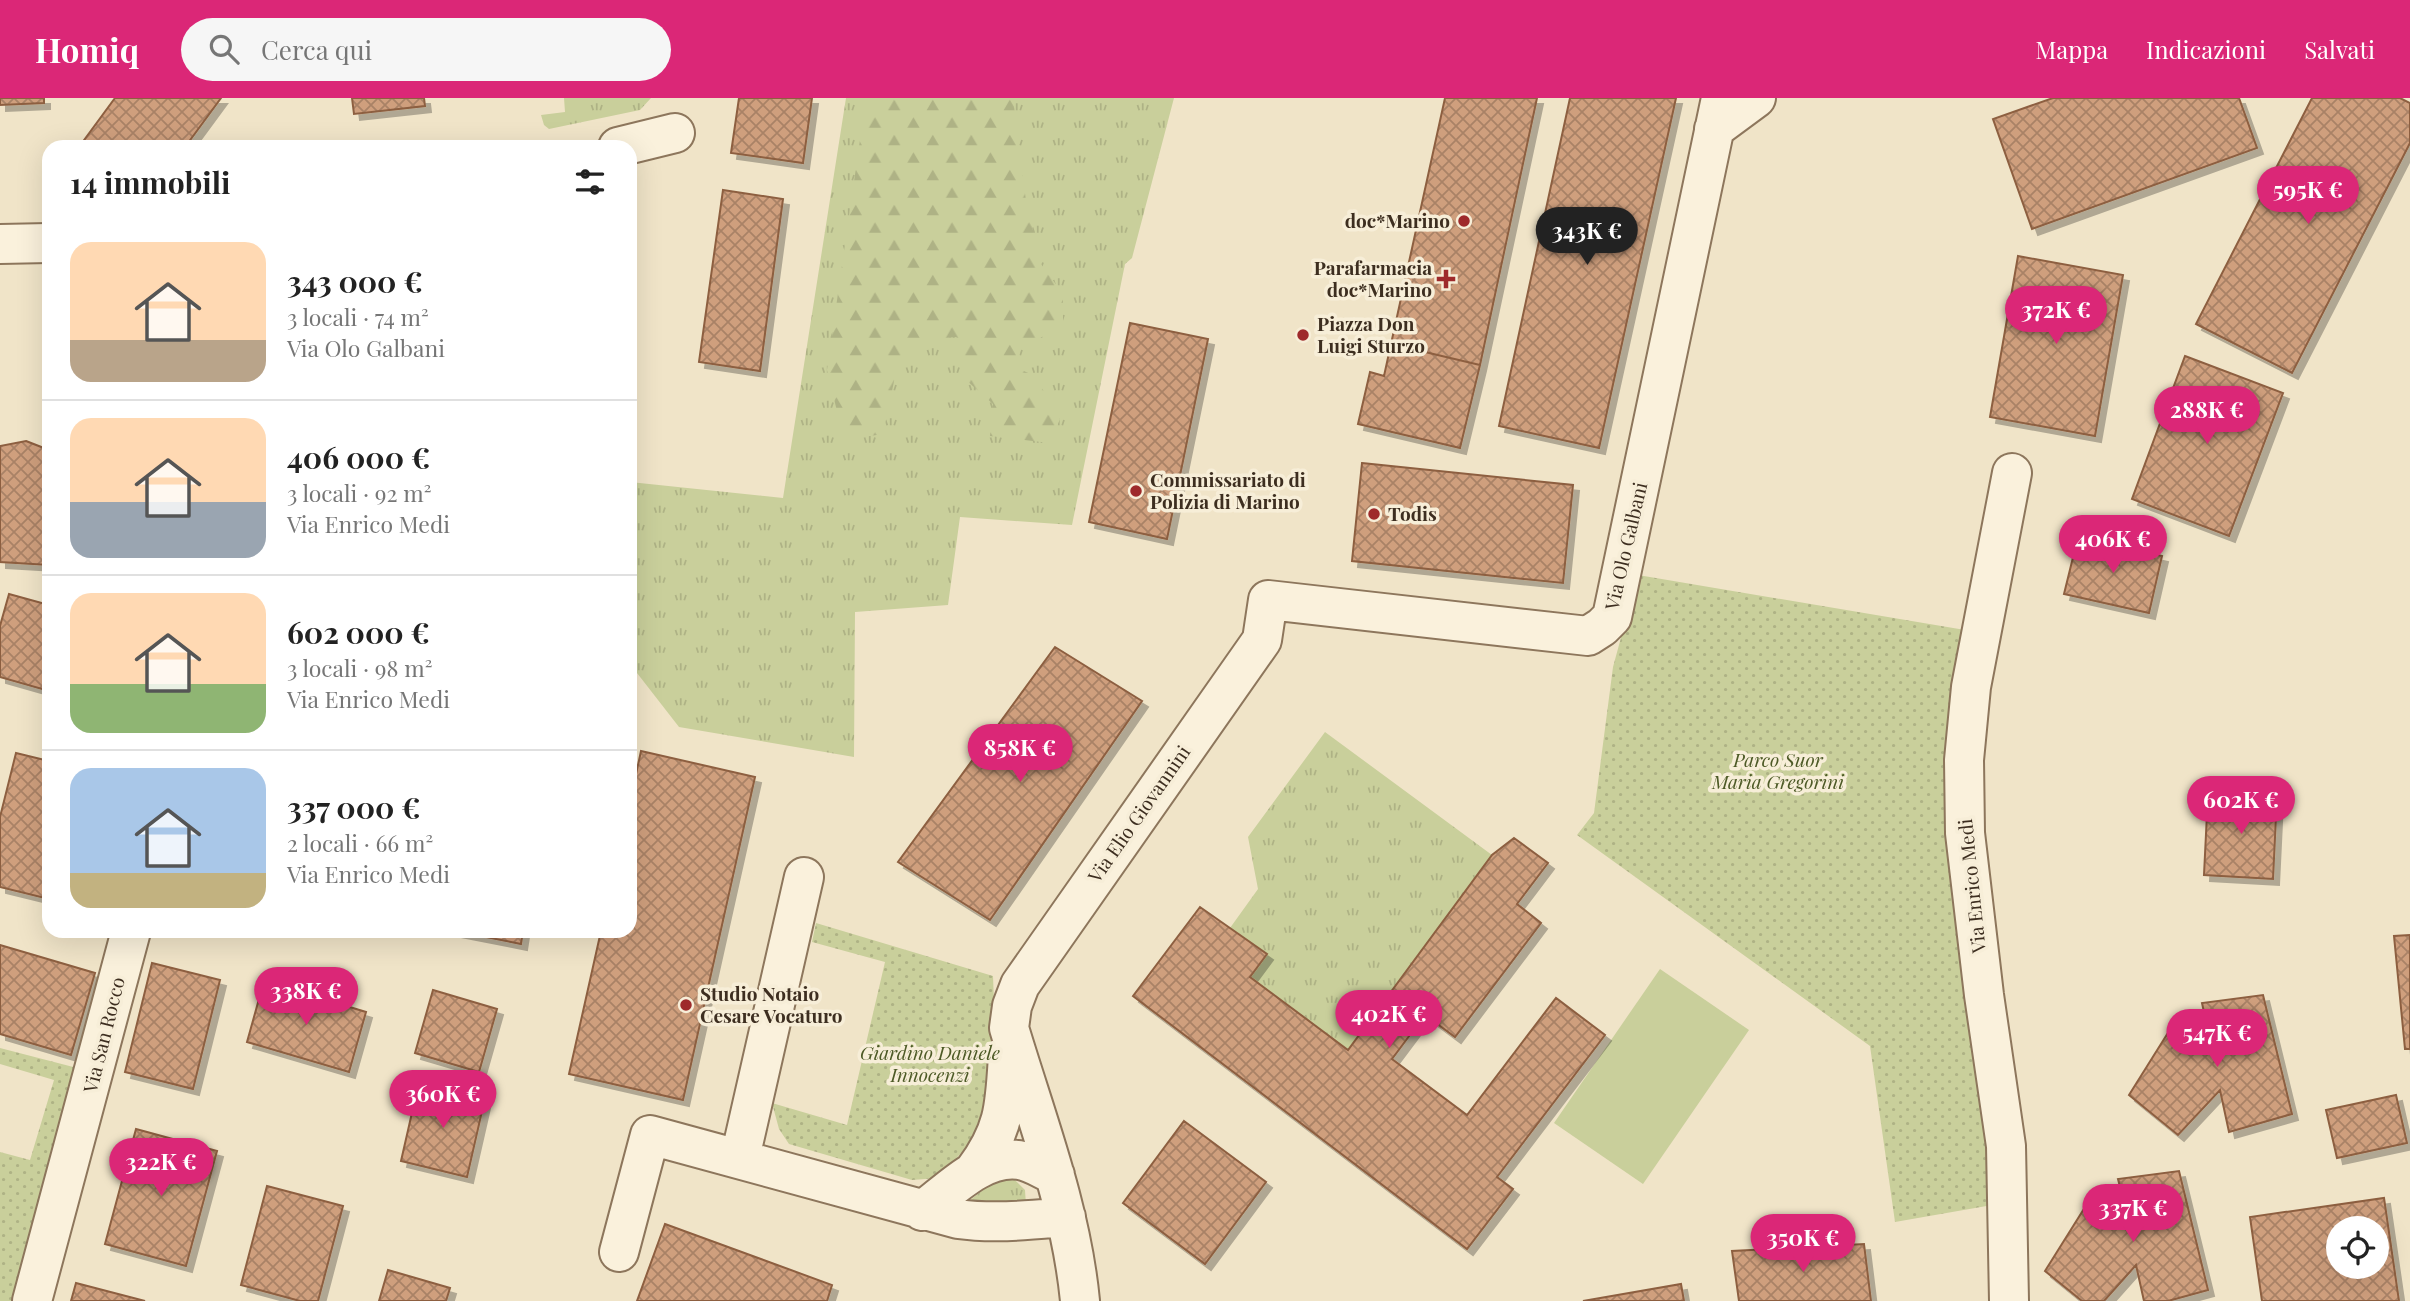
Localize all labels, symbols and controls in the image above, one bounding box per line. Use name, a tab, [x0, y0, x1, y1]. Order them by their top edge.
search box	[181, 18, 671, 81]
text: Homiq	[35, 27, 139, 71]
icon: search	[205, 30, 243, 68]
text: Cerca qui	[261, 32, 372, 67]
text: Mappa	[2036, 33, 2108, 65]
text: Indicazioni	[2146, 33, 2266, 65]
text: Salvati	[2304, 33, 2375, 65]
text: 14 immobili	[70, 162, 231, 202]
icon: filters	[571, 163, 609, 201]
pin: 595K €	[2251, 166, 2365, 226]
text: 595K €	[2273, 173, 2343, 204]
place label: doc*Marino	[1345, 207, 1450, 233]
pin: 343K €	[1530, 208, 1644, 267]
marker: doc*Marino	[1456, 213, 1472, 229]
text: 343K €	[1552, 214, 1622, 245]
place label: Parafarmacia doc*Marino	[1314, 254, 1432, 302]
text: 343 000 €	[287, 261, 423, 301]
icon: home	[126, 270, 210, 354]
marker: Parafarmacia doc*Marino	[1438, 271, 1454, 287]
pin: 372K €	[1999, 286, 2113, 346]
text: 372K €	[2021, 293, 2091, 324]
text: 3 locali · 74 m²	[287, 301, 429, 332]
place label: Piazza Don Luigi Sturzo	[1317, 310, 1425, 358]
marker: Piazza Don Luigi Sturzo	[1295, 327, 1311, 343]
text: Via Olo Galbani	[287, 332, 445, 363]
pin: 288K €	[2150, 386, 2264, 446]
text: 288K €	[2170, 393, 2244, 424]
text: 406 000 €	[287, 437, 430, 477]
icon: home	[126, 446, 210, 530]
place label: Commissariato di Polizia di Marino	[1150, 466, 1306, 514]
text: 3 locali · 92 m²	[287, 477, 432, 508]
street label: Via Olo Galbani	[1597, 479, 1652, 613]
marker: Commissariato di Polizia di Marino	[1128, 483, 1144, 499]
place label: Todis	[1388, 500, 1437, 526]
marker: Todis	[1366, 506, 1382, 522]
text: Via Enrico Medi	[287, 508, 450, 539]
pin: 406K €	[2056, 516, 2170, 575]
text: 406K €	[2075, 522, 2151, 553]
text: 602 000 €	[287, 612, 430, 652]
icon: home	[126, 621, 210, 705]
text: 3 locali · 98 m²	[287, 652, 432, 683]
text: Via Enrico Medi	[287, 683, 450, 714]
pin: 858K €	[963, 724, 1077, 784]
text: 858K €	[984, 731, 1056, 762]
street label: Via Elio Giovannini	[1081, 739, 1195, 888]
park label: Parco Suor Maria Gregorini	[1711, 746, 1845, 794]
pin: 602K €	[2184, 776, 2298, 836]
text: 602K €	[2203, 783, 2279, 814]
text: 337 000 €	[287, 787, 421, 827]
icon: home	[126, 796, 210, 880]
street label: Via Enrico Medi	[1951, 817, 1991, 955]
text: 2 locali · 66 m²	[287, 827, 433, 858]
text: Via Enrico Medi	[287, 858, 450, 889]
pin: 338K €	[249, 968, 363, 1027]
street label: Via San Rocco	[76, 974, 130, 1096]
text: 338K €	[270, 974, 342, 1005]
place label: Studio Notaio Cesare Vocaturo	[700, 980, 843, 1028]
pin: 402K €	[1332, 990, 1446, 1050]
marker: Studio Notaio Cesare Vocaturo	[678, 997, 694, 1013]
text: 402K €	[1351, 997, 1427, 1028]
pin: 547K €	[2160, 1010, 2274, 1069]
text: 547K €	[2182, 1016, 2252, 1047]
park label: Giardino Daniele Innocenzi	[860, 1039, 1000, 1087]
pin: 360K €	[386, 1070, 500, 1130]
text: 360K €	[405, 1077, 481, 1108]
pin: 322K €	[104, 1138, 218, 1198]
text: 322K €	[125, 1145, 197, 1176]
pin: 337K €	[2076, 1184, 2190, 1244]
text: 337K €	[2098, 1191, 2168, 1222]
pin: 350K €	[1746, 1214, 1860, 1274]
map controls	[2326, 1216, 2389, 1279]
button: locate	[2326, 1216, 2389, 1279]
text: 350K €	[1767, 1221, 1839, 1252]

